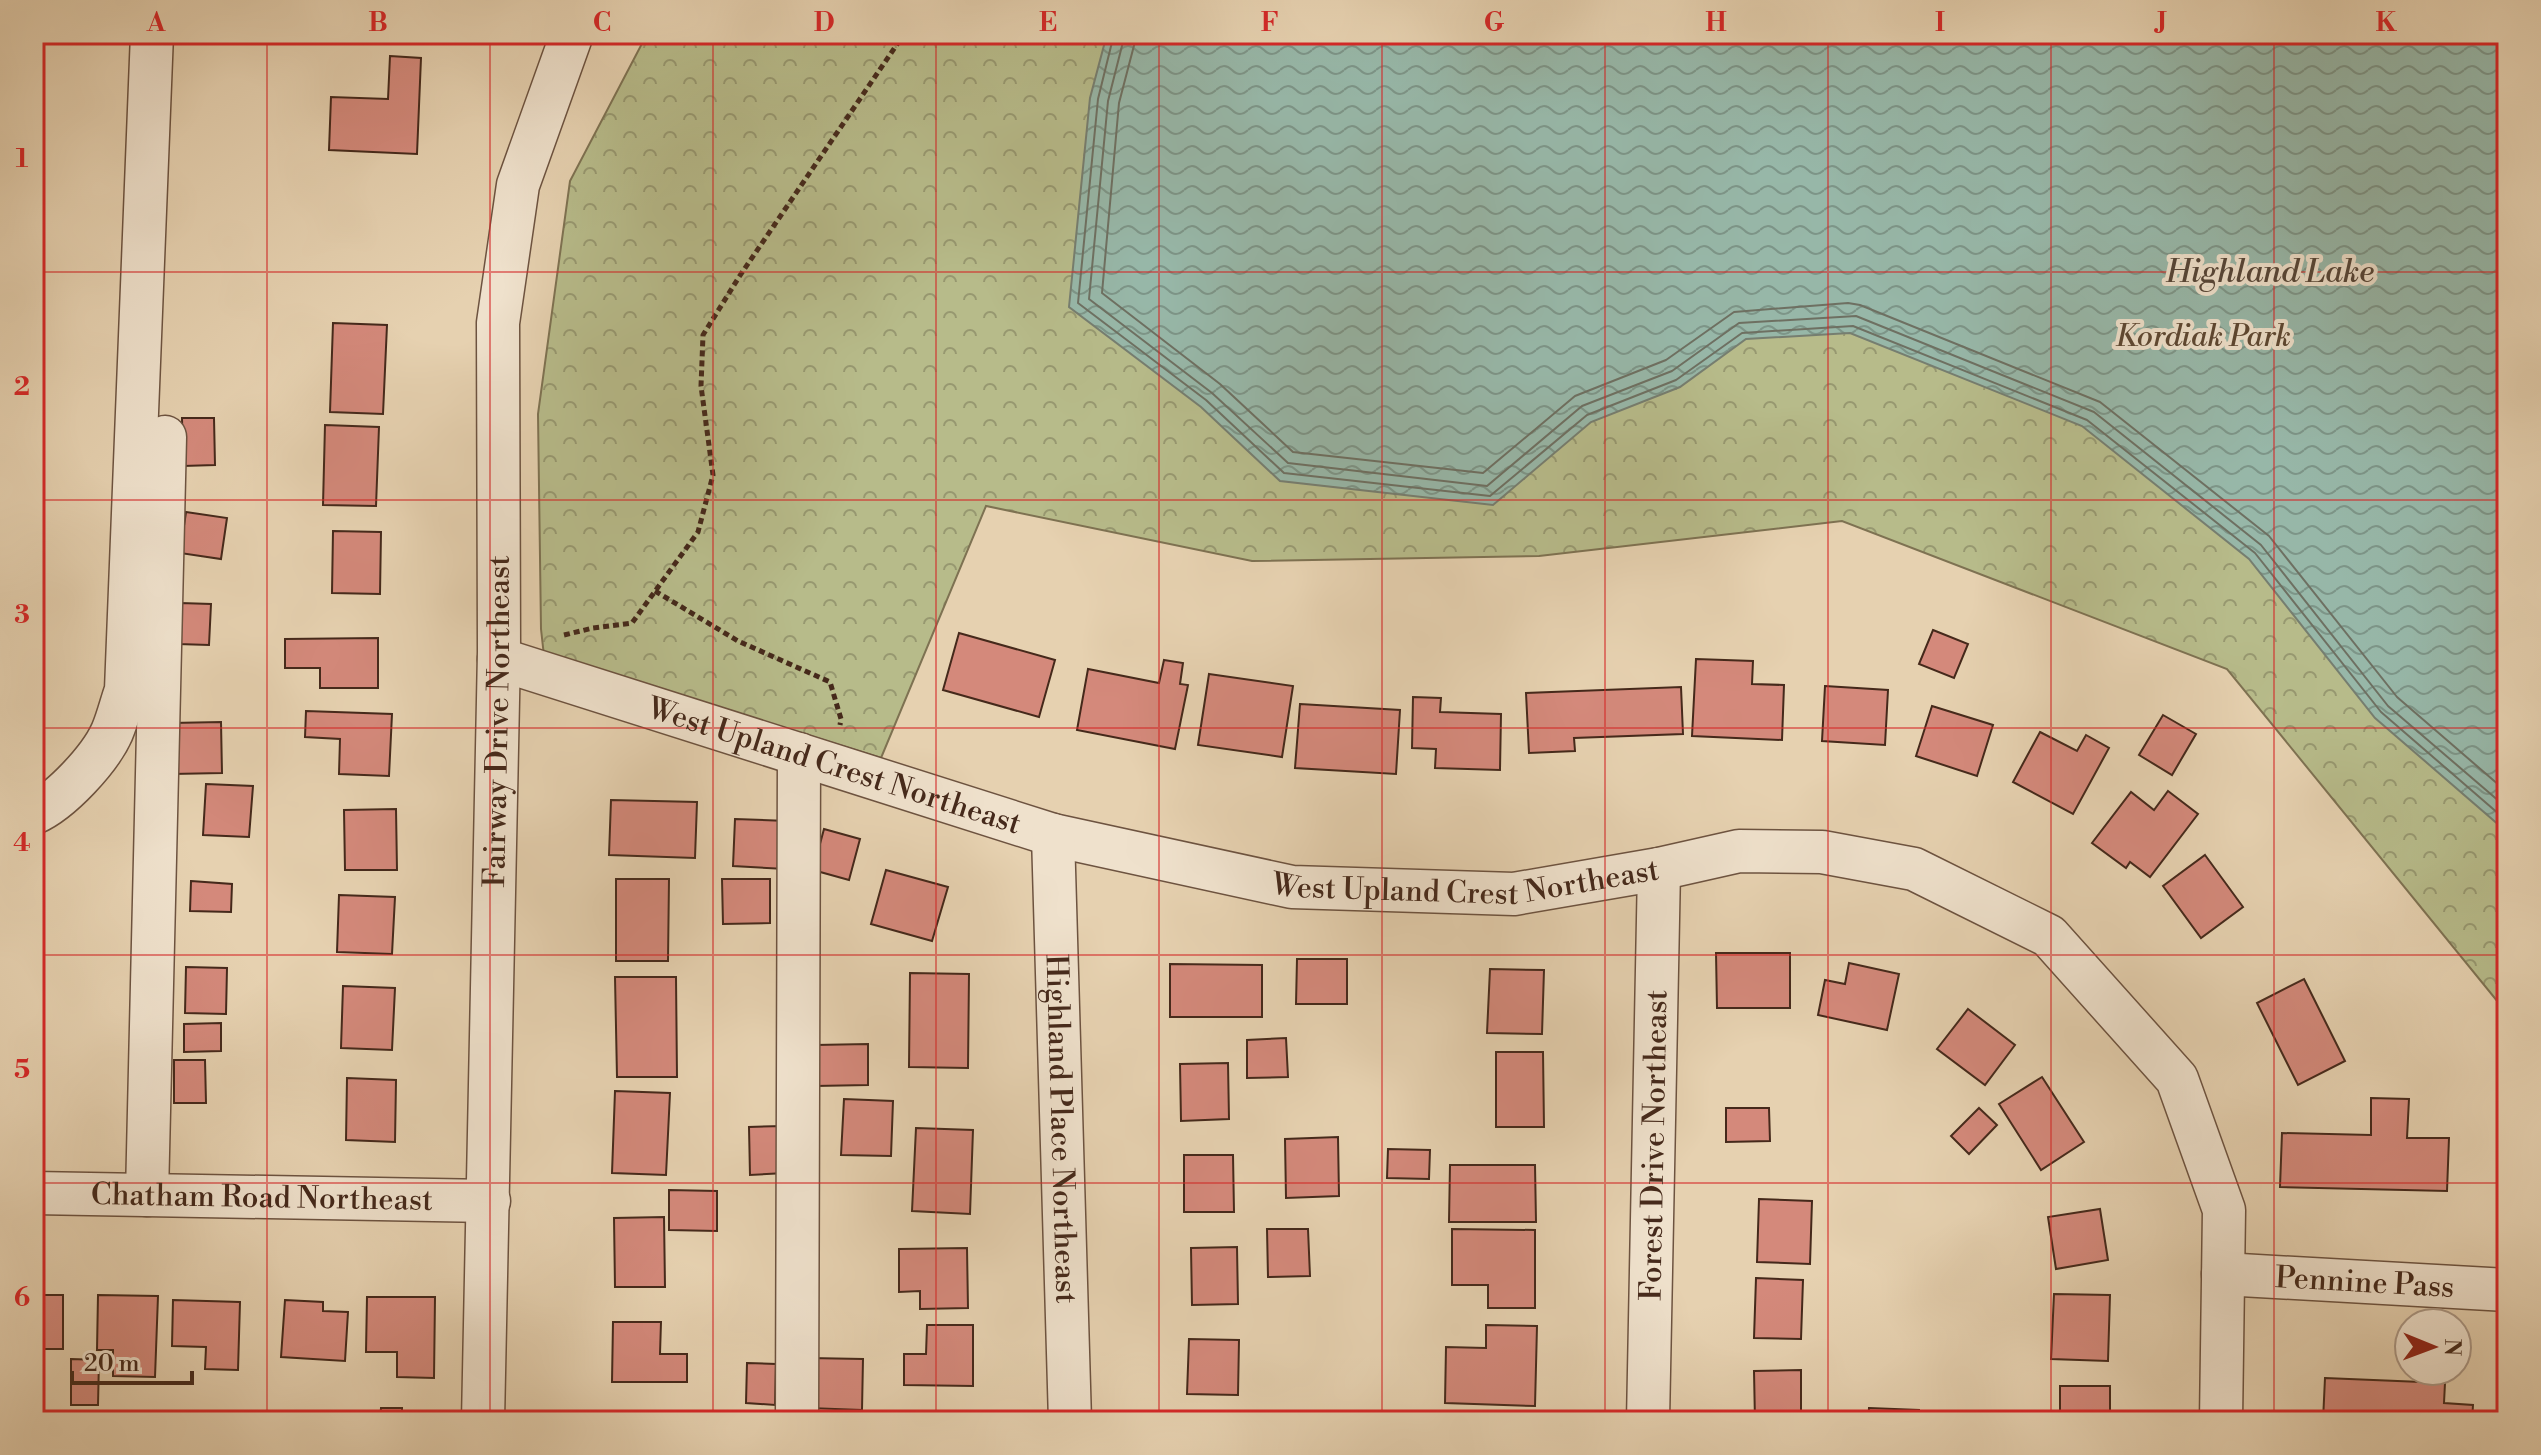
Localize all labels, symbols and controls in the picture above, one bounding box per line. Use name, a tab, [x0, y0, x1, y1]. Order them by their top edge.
text: A	[146, 7, 166, 39]
text: B	[368, 7, 388, 39]
text: C	[593, 7, 611, 39]
text: D	[814, 7, 834, 39]
text: E	[1039, 7, 1057, 39]
text: F	[1261, 7, 1279, 39]
text: G	[1484, 7, 1505, 39]
text: H	[1705, 7, 1727, 39]
text: I	[1935, 7, 1945, 39]
text: J	[2154, 7, 2167, 39]
text: K	[2375, 7, 2397, 39]
text: 1	[16, 143, 29, 175]
water label: Highland Lake	[2165, 252, 2374, 292]
park label: Kordiak Park	[2115, 318, 2291, 356]
text: 2	[14, 371, 30, 403]
street label: Fairway Drive Northeast	[476, 555, 519, 888]
text: 3	[14, 599, 30, 631]
street label: West Upland Crest Northeast	[642, 689, 1026, 844]
text: 4	[13, 827, 31, 859]
street label: West Upland Crest Northeast	[1267, 851, 1662, 914]
street label: Highland Place Northeast	[1036, 954, 1085, 1305]
street label: Forest Drive Northeast	[1632, 989, 1677, 1301]
text: 5	[14, 1054, 30, 1086]
street label: Chatham Road Northeast	[91, 1176, 434, 1220]
street label: Pennine Pass	[2274, 1259, 2455, 1307]
text: 6	[14, 1282, 30, 1314]
north arrow	[2393, 1307, 2473, 1387]
scale bar	[72, 1335, 192, 1385]
text: N	[2438, 1338, 2465, 1357]
text: 20 m	[84, 1349, 140, 1379]

